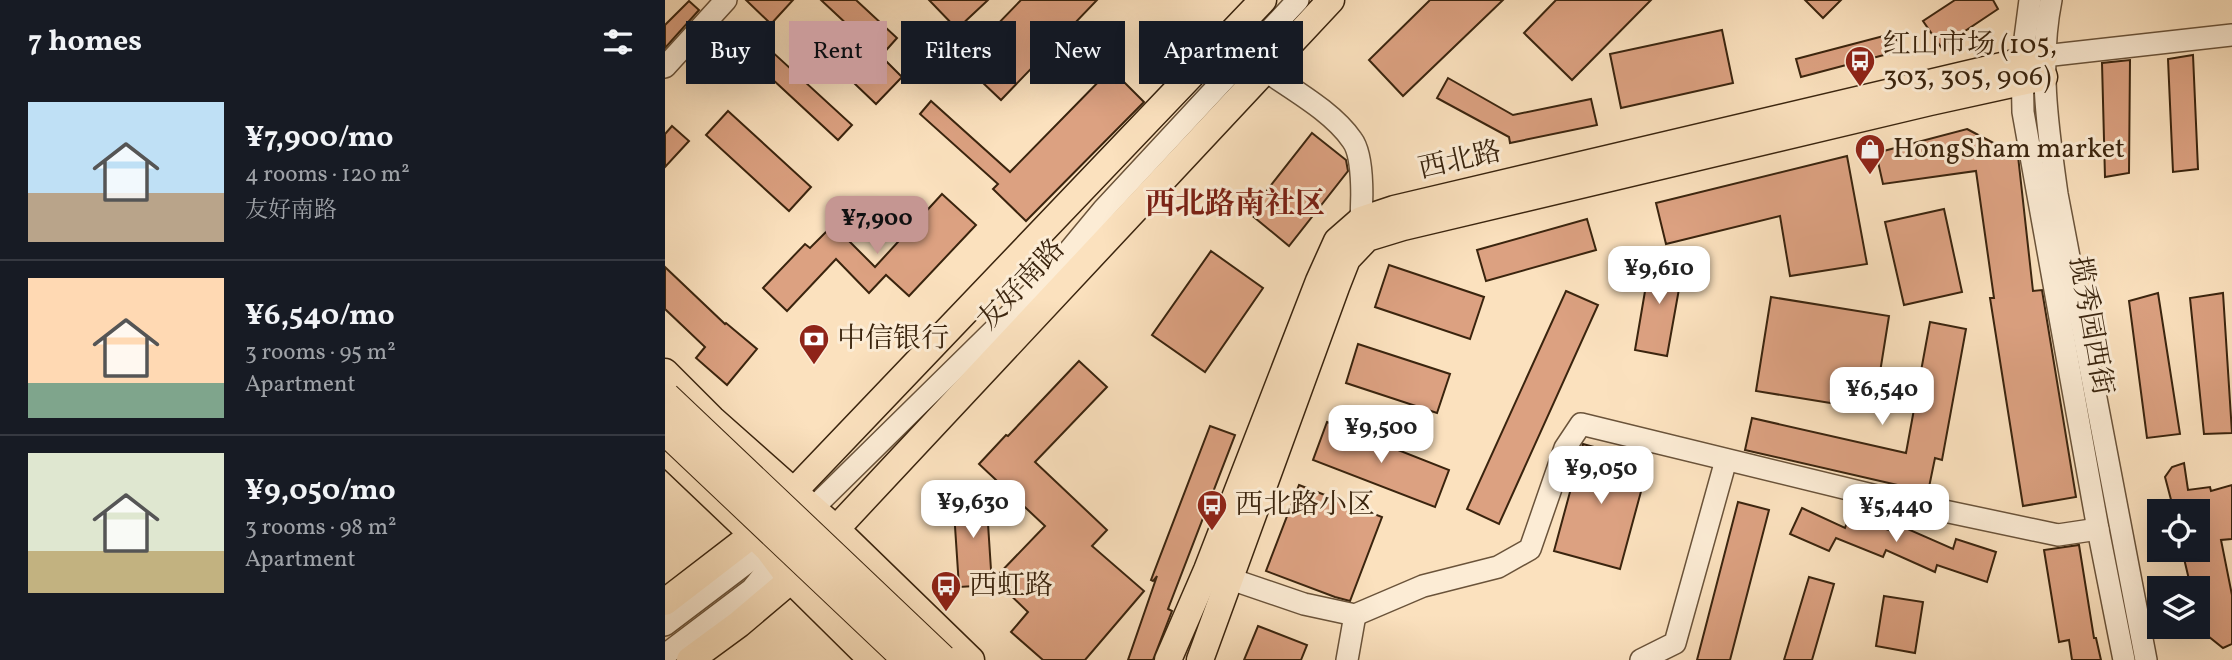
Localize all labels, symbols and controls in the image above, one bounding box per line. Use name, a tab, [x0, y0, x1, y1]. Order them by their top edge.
text: 7 homes	[28, 21, 142, 63]
chip: Buy	[686, 21, 775, 84]
chip: Rent	[789, 21, 887, 84]
chip: Filters	[901, 21, 1016, 84]
chip: New	[1030, 21, 1125, 84]
chip: Apartment	[1139, 21, 1303, 84]
icon: filters	[599, 23, 637, 61]
place label: 红山市场 (105, 303, 305, 906)	[1883, 26, 2057, 97]
bus stop icon: 红山市场 (105, 303, 305, 906)	[1843, 44, 1877, 88]
text: ¥7,900/mo	[245, 117, 393, 159]
icon: home	[84, 130, 168, 214]
place label: HongSham market	[1893, 130, 2125, 169]
shop icon: HongSham market	[1853, 132, 1887, 176]
street label: 西北路	[1415, 133, 1505, 189]
text: 4 rooms · 120 m²	[245, 159, 410, 191]
district label: 西北路南社区	[1145, 184, 1325, 226]
text: 友好南路	[245, 195, 337, 227]
pin: ¥7,900	[820, 196, 934, 256]
text: ¥7,900	[841, 203, 913, 235]
street label: 友好南路	[970, 231, 1074, 339]
pin: ¥9,610	[1602, 246, 1716, 306]
text: ¥9,610	[1624, 253, 1694, 285]
street label: 揽秀园西街	[2059, 254, 2121, 398]
text: ¥6,540/mo	[245, 295, 395, 337]
icon: home	[84, 306, 168, 390]
place label: 中信银行	[837, 320, 949, 359]
bank icon: 中信银行	[797, 322, 831, 366]
text: 3 rooms · 95 m²	[245, 337, 396, 369]
pin: ¥6,540	[1825, 368, 1939, 427]
text: Apartment	[245, 369, 356, 401]
text: ¥6,540	[1846, 374, 1918, 406]
pin: ¥9,500	[1324, 406, 1438, 465]
text: ¥9,500	[1344, 412, 1418, 444]
pin: ¥9,050	[1544, 447, 1658, 506]
text: ¥9,050	[1565, 453, 1637, 485]
text: ¥9,050/mo	[245, 470, 396, 512]
pin: ¥9,630	[916, 480, 1030, 540]
icon: home	[84, 481, 168, 565]
pin: ¥5,440	[1839, 484, 1953, 544]
place label: 西北路小区	[1235, 486, 1375, 525]
text: ¥9,630	[937, 487, 1009, 519]
bus stop icon: 西北路小区	[1195, 488, 1229, 532]
text: ¥5,440	[1859, 491, 1933, 523]
map controls	[2147, 499, 2210, 639]
button: locate	[2147, 499, 2210, 562]
text: 3 rooms · 98 m²	[245, 512, 397, 544]
text: Apartment	[245, 544, 356, 576]
place label: 西虹路	[969, 567, 1053, 606]
bus stop icon: 西虹路	[929, 569, 963, 613]
button: layers	[2147, 576, 2210, 639]

